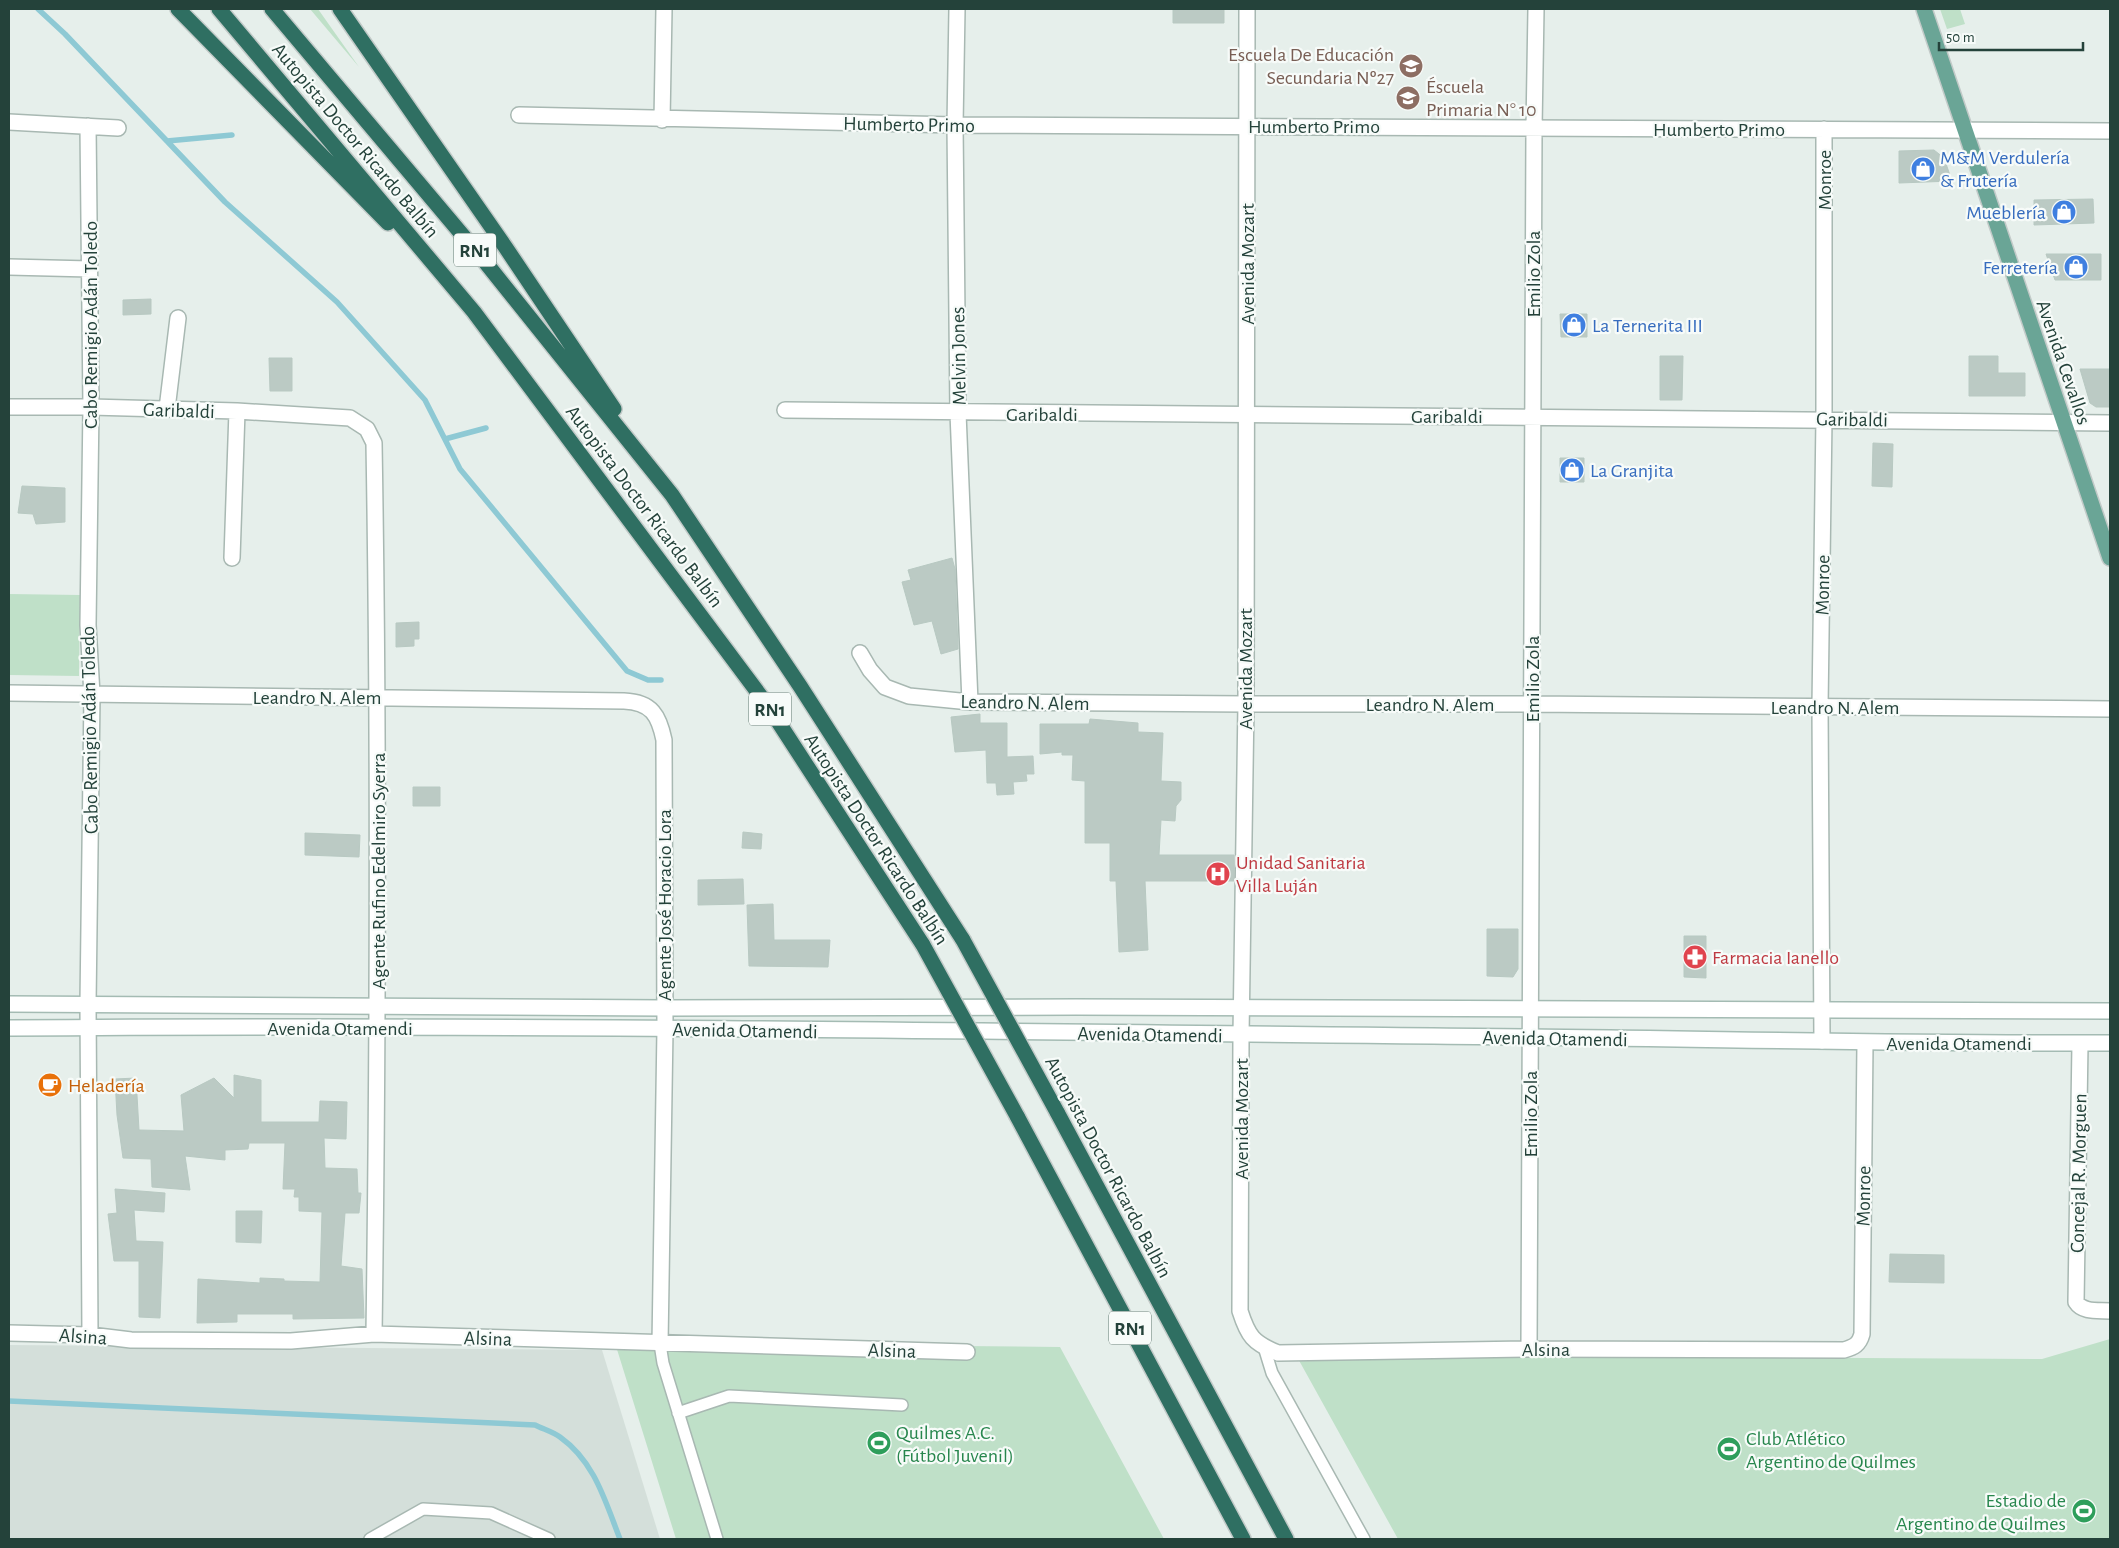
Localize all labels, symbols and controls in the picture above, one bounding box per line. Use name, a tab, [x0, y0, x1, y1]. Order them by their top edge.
scale bar	[1939, 20, 2083, 52]
text: 50 m	[1946, 30, 1975, 45]
street label: Autopista Doctor Ricardo Balbín	[268, 39, 442, 242]
place label: Escuela De Educación Secundaria Nº27	[1228, 45, 1394, 88]
school or university icon: Escuela De Educación Secundaria Nº27	[1398, 53, 1424, 79]
place label: Éscuela Primaria N° 10	[1426, 76, 1537, 120]
school or university icon: Éscuela Primaria N° 10	[1395, 85, 1421, 111]
street label: Humberto Primo	[843, 114, 975, 136]
street label: Humberto Primo	[1248, 117, 1380, 137]
street label: Humberto Primo	[1653, 120, 1785, 140]
place label: M&M Verdulería & Frutería	[1940, 148, 2070, 191]
street label: Monroe	[1815, 150, 1835, 210]
shop icon: M&M Verdulería & Frutería	[1910, 156, 1936, 182]
shop icon: Mueblería	[2051, 199, 2077, 225]
street label: Avenida Mozart	[1238, 203, 1258, 325]
place label: Mueblería	[1966, 203, 2046, 223]
street label: Cabo Remigio Adán Toledo	[81, 221, 101, 429]
street label: Emilio Zola	[1524, 230, 1544, 318]
road number: RN1	[454, 234, 496, 266]
shop icon: Ferretería	[2063, 254, 2089, 280]
place label: Ferretería	[1983, 258, 2058, 278]
street label: Avenida Cevallos	[2032, 297, 2094, 427]
street label: Melvin Jones	[948, 306, 970, 406]
shop icon: La Ternerita III	[1561, 312, 1587, 338]
place label: La Ternerita III	[1592, 316, 1703, 336]
street label: Garibaldi	[143, 400, 215, 422]
street label: Autopista Doctor Ricardo Balbín	[562, 402, 727, 611]
street label: Garibaldi	[1006, 405, 1078, 425]
street label: Garibaldi	[1411, 407, 1483, 427]
street label: Garibaldi	[1816, 409, 1888, 431]
shop icon: La Granjita	[1559, 457, 1585, 483]
place label: La Granjita	[1590, 461, 1674, 481]
street label: Monroe	[1812, 555, 1834, 615]
street label: Avenida Mozart	[1236, 608, 1256, 730]
street label: Cabo Remigio Adán Toledo	[78, 626, 102, 834]
street label: Emilio Zola	[1523, 635, 1543, 723]
street label: Leandro N. Alem	[252, 688, 382, 708]
road number: RN1	[749, 692, 791, 726]
street label: Leandro N. Alem	[960, 692, 1090, 714]
street label: Leandro N. Alem	[1365, 695, 1495, 715]
street label: Leandro N. Alem	[1770, 698, 1900, 718]
street label: Autopista Doctor Ricardo Balbín	[800, 730, 952, 949]
street label: Agente Rufino Edelmiro Syerra	[369, 752, 389, 990]
street label: Agente José Horacio Lora	[655, 809, 675, 1001]
place label: Unidad Sanitaria Villa Luján	[1236, 853, 1366, 896]
hospital icon: Unidad Sanitaria Villa Luján	[1205, 861, 1231, 887]
pharmacy icon: Farmacia Ianello	[1682, 944, 1708, 970]
place label: Farmacia Ianello	[1712, 948, 1839, 968]
street label: Avenida Otamendi	[267, 1019, 413, 1039]
street label: Avenida Otamendi	[672, 1020, 818, 1042]
street label: Avenida Otamendi	[1077, 1024, 1223, 1046]
street label: Avenida Otamendi	[1482, 1028, 1628, 1050]
street label: Avenida Otamendi	[1886, 1034, 2032, 1054]
street label: Autopista Doctor Ricardo Balbín	[1041, 1054, 1175, 1281]
street label: Avenida Mozart	[1232, 1058, 1252, 1180]
street label: Emilio Zola	[1521, 1070, 1541, 1158]
cafe icon: Heladería	[37, 1072, 63, 1098]
place label: Heladería	[68, 1076, 145, 1096]
street label: Concejal R. Morguen	[2068, 1093, 2090, 1253]
street label: Monroe	[1853, 1166, 1875, 1226]
road number: RN1	[1109, 1312, 1151, 1345]
street label: Alsina	[58, 1325, 108, 1349]
street label: Alsina	[463, 1328, 512, 1350]
street label: Alsina	[867, 1340, 916, 1362]
street label: Alsina	[1522, 1340, 1570, 1360]
place label: Quilmes A.C. (Fútbol Juvenil)	[896, 1423, 1014, 1466]
place label: Club Atlético Argentino de Quilmes	[1746, 1429, 1916, 1472]
sports icon: Quilmes A.C. (Fútbol Juvenil)	[866, 1430, 892, 1456]
sports icon: Club Atlético Argentino de Quilmes	[1716, 1436, 1742, 1462]
place label: Estadio de Argentino de Quilmes	[1896, 1491, 2066, 1534]
sports icon: Estadio de Argentino de Quilmes	[2071, 1498, 2097, 1524]

